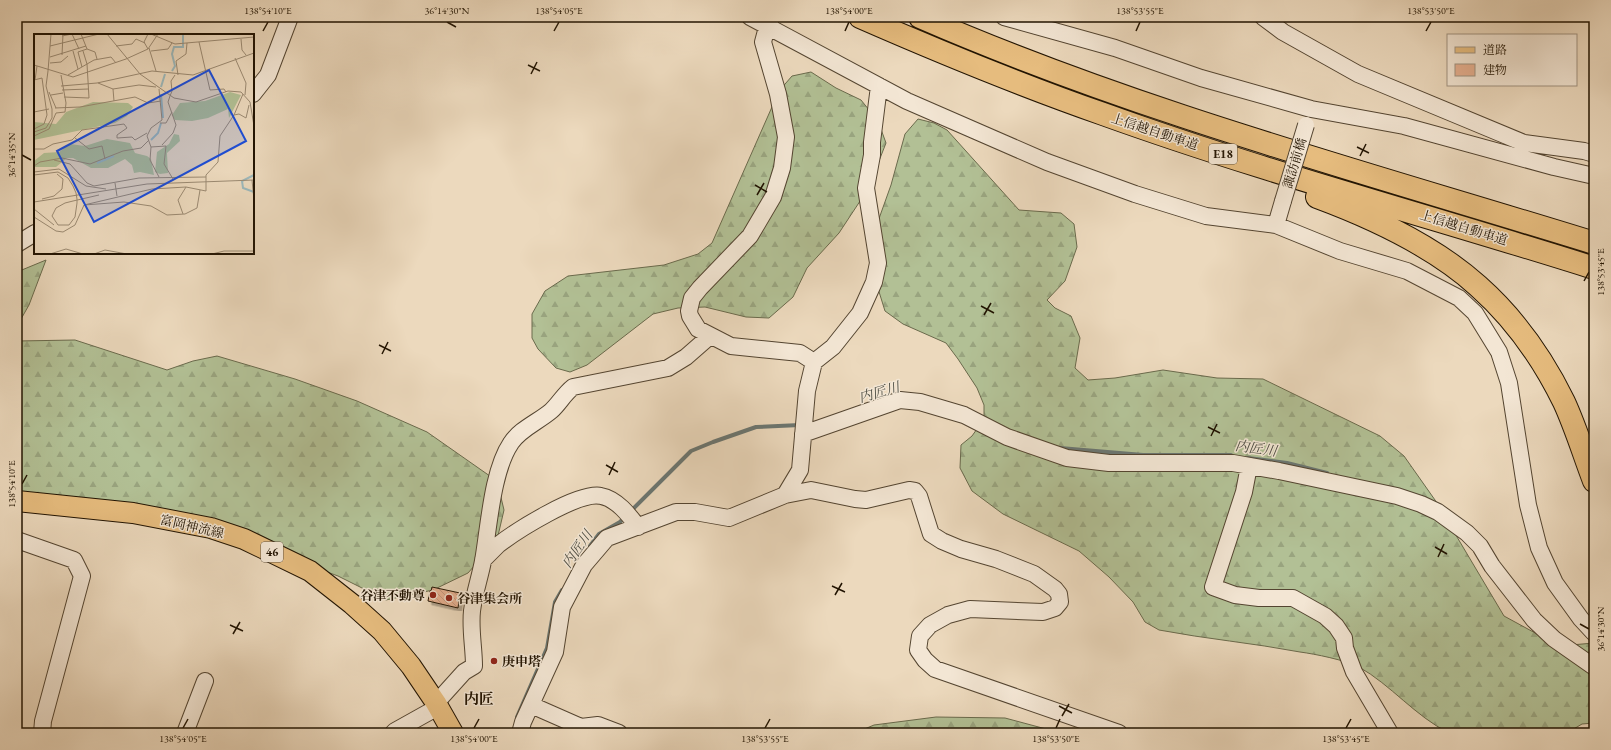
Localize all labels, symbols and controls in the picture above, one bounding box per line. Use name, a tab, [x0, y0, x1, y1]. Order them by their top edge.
text: 138°54'10"E	[244, 4, 292, 17]
text: 36°14'30"N	[425, 4, 470, 17]
text: 138°54'05"E	[535, 4, 583, 17]
text: 138°54'00"E	[825, 4, 873, 17]
text: 138°53'55"E	[1116, 4, 1164, 17]
text: 138°53'50"E	[1407, 4, 1455, 17]
inset map	[34, 34, 254, 254]
legend	[1447, 34, 1577, 86]
text: 道路	[1483, 42, 1507, 58]
text: 建物	[1483, 62, 1507, 78]
street label: 上信越自動車道	[1109, 109, 1201, 154]
text: 36°14'35"N	[5, 132, 18, 177]
street label: 諏訪前橋	[1279, 136, 1310, 191]
road number: E18	[1209, 144, 1237, 164]
street label: 上信越自動車道	[1418, 206, 1510, 249]
text: 138°53'45"E	[1594, 248, 1607, 296]
water label: 内匠川	[856, 377, 904, 406]
water label: 内匠川	[1234, 436, 1280, 460]
text: 138°54'10"E	[5, 460, 18, 508]
street label: 富岡神流線	[158, 511, 225, 542]
water label: 内匠川	[558, 525, 598, 571]
road number: 46	[261, 542, 283, 562]
place label: 谷津不動尊	[360, 587, 425, 604]
marker: 谷津不動尊	[428, 590, 438, 600]
place label: 谷津集会所	[457, 590, 522, 607]
marker: 谷津集会所	[444, 593, 454, 603]
text: 36°14'30"N	[1594, 606, 1607, 651]
place label: 庚申塔	[502, 653, 541, 670]
marker: 庚申塔	[489, 656, 499, 666]
district label: 内匠	[464, 689, 494, 708]
text: 138°54'05"E	[159, 732, 207, 745]
text: 138°54'00"E	[450, 732, 498, 745]
text: 138°53'55"E	[741, 732, 789, 745]
text: 138°53'50"E	[1032, 732, 1080, 745]
text: 138°53'45"E	[1322, 732, 1370, 745]

